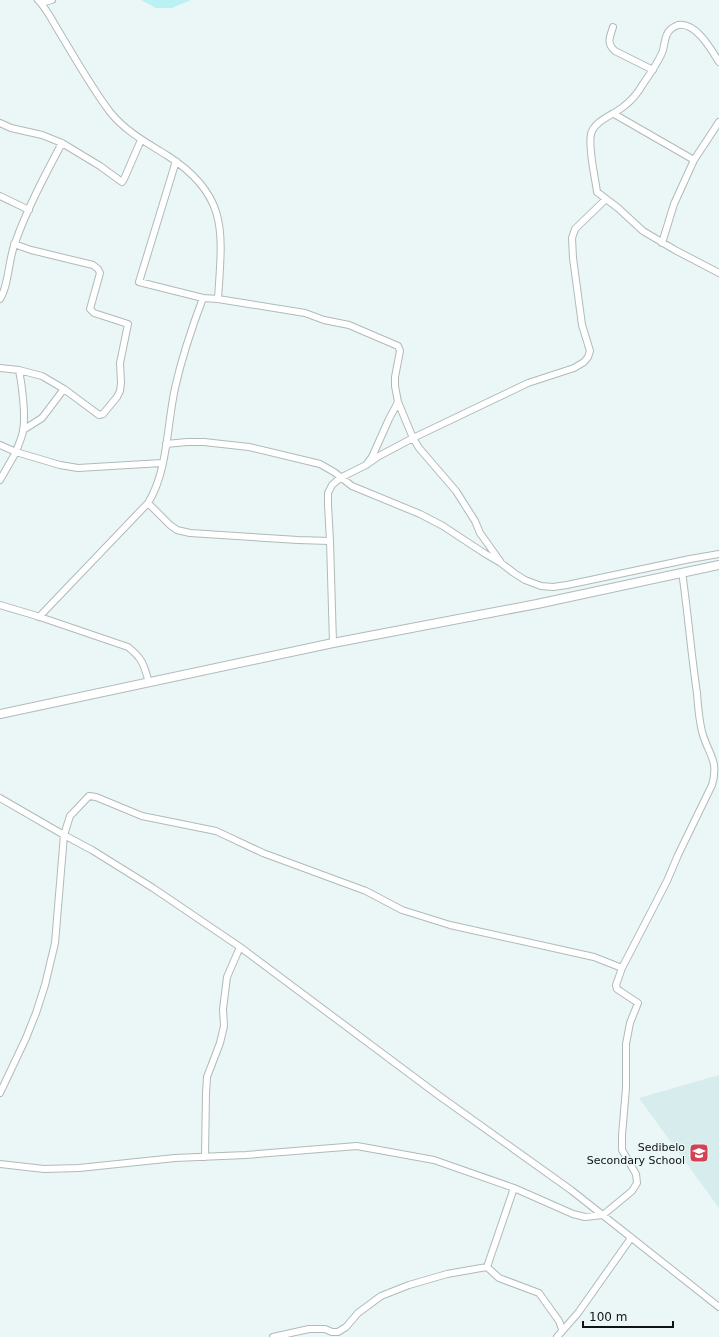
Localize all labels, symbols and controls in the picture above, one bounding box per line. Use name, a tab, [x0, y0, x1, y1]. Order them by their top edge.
place label: Sedibelo Secondary School	[587, 1141, 685, 1167]
school or university icon: Sedibelo Secondary School	[688, 1142, 710, 1164]
scale bar	[583, 1303, 673, 1329]
text: 100 m	[589, 1310, 627, 1324]

